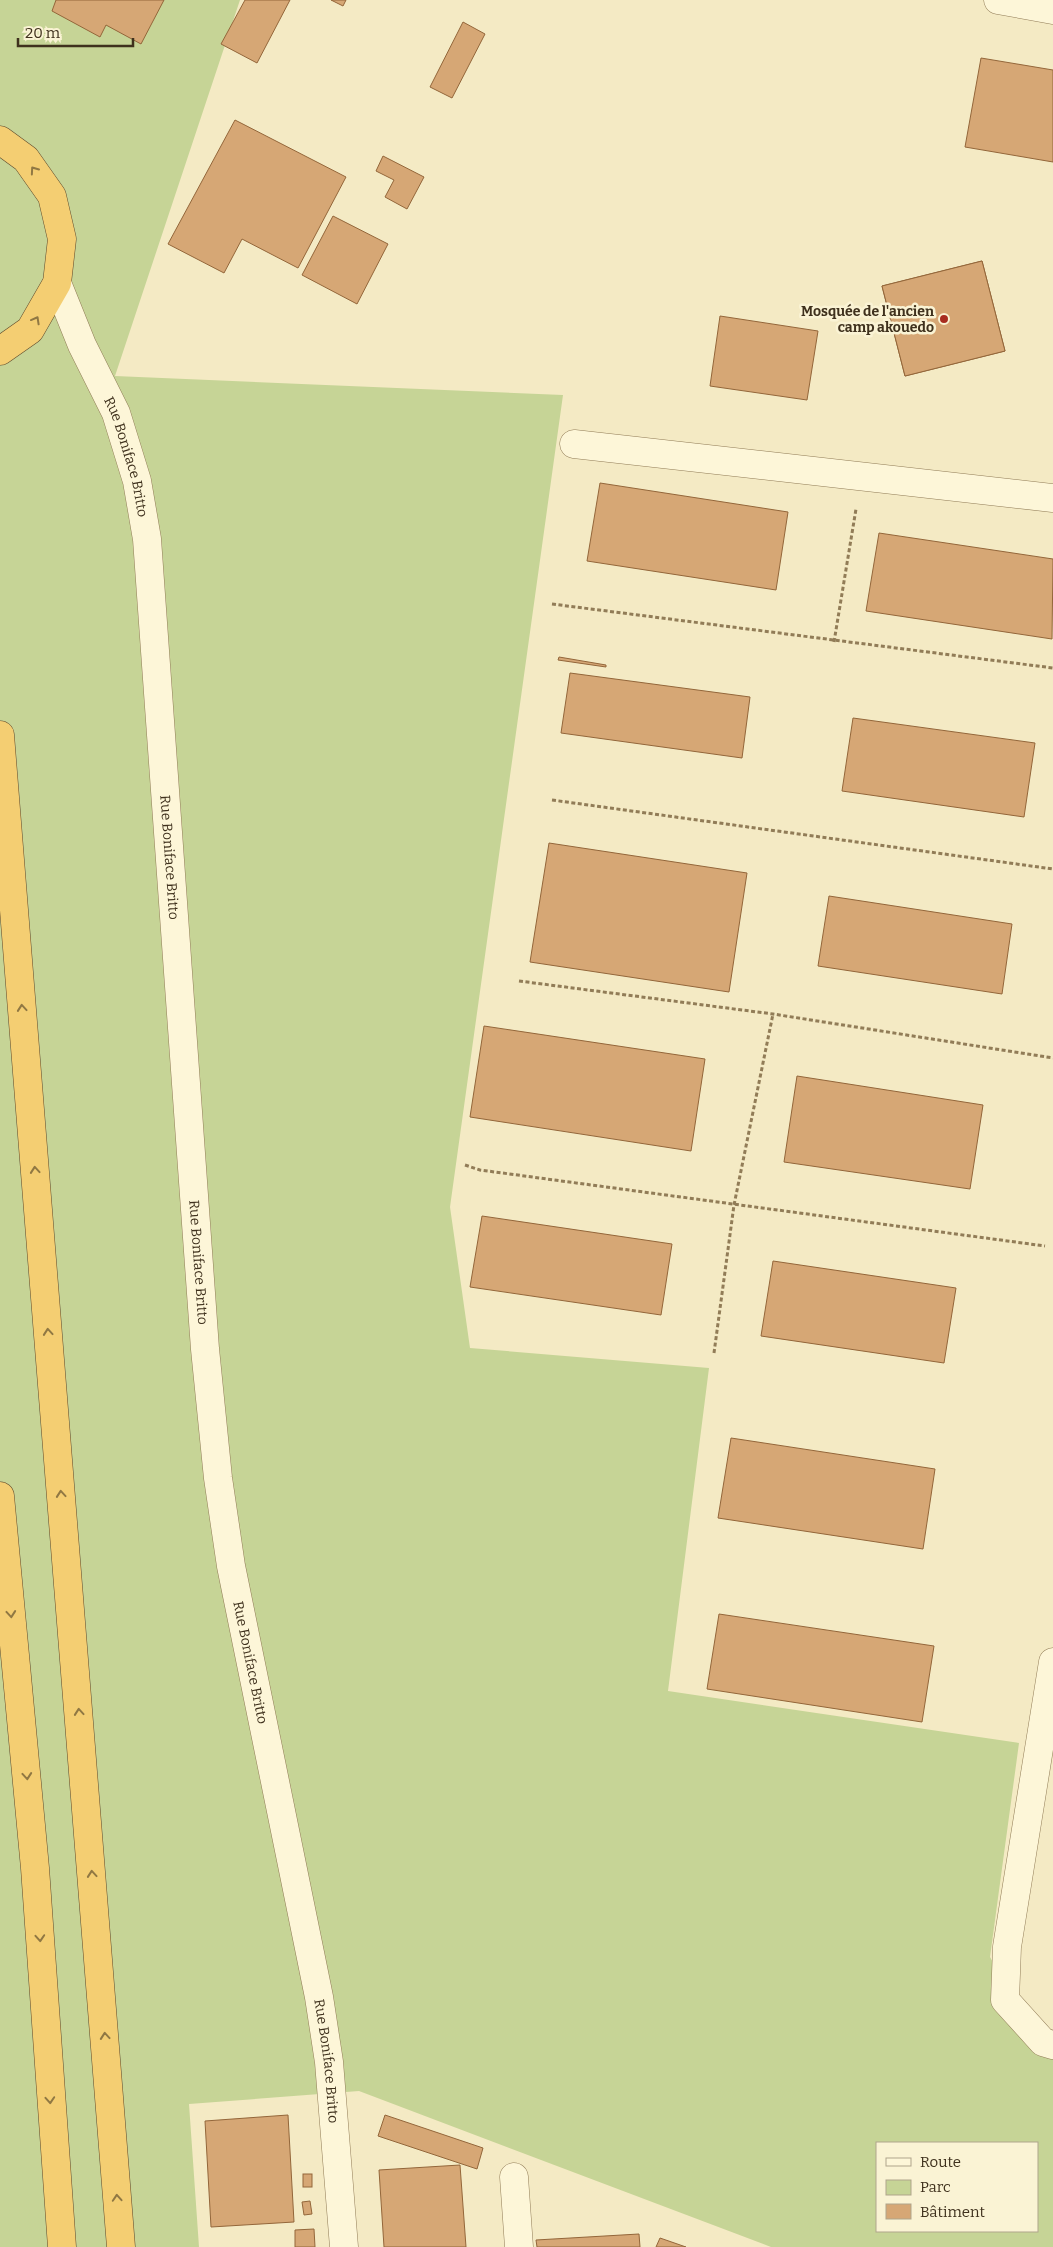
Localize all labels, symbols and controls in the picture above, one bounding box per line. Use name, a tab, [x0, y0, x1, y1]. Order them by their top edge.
scale bar	[18, 15, 132, 47]
text: 20 m	[25, 24, 61, 42]
one-way arrow	[31, 166, 40, 175]
place label: Mosquée de l'ancien camp akouedo	[801, 303, 934, 336]
marker: Mosquée de l'ancien camp akouedo	[938, 313, 950, 325]
one-way arrow	[30, 316, 40, 325]
street label: Rue Boniface Britto	[100, 394, 151, 518]
street label: Rue Boniface Britto	[156, 794, 182, 920]
one-way arrow	[17, 1004, 28, 1012]
one-way arrow	[30, 1166, 41, 1174]
street label: Rue Boniface Britto	[185, 1199, 211, 1325]
one-way arrow	[43, 1328, 54, 1336]
one-way arrow	[56, 1490, 67, 1498]
street label: Rue Boniface Britto	[229, 1600, 271, 1725]
one-way arrow	[5, 1611, 16, 1619]
one-way arrow	[73, 1708, 84, 1716]
one-way arrow	[21, 1772, 32, 1780]
one-way arrow	[86, 1870, 97, 1878]
one-way arrow	[34, 1934, 45, 1942]
street label: Rue Boniface Britto	[310, 1998, 342, 2124]
one-way arrow	[99, 2032, 110, 2040]
one-way arrow	[45, 2097, 56, 2105]
legend	[876, 2142, 1038, 2232]
text: Route	[920, 2153, 961, 2171]
text: Parc	[920, 2178, 951, 2196]
one-way arrow	[112, 2194, 123, 2202]
text: Bâtiment	[920, 2203, 985, 2221]

